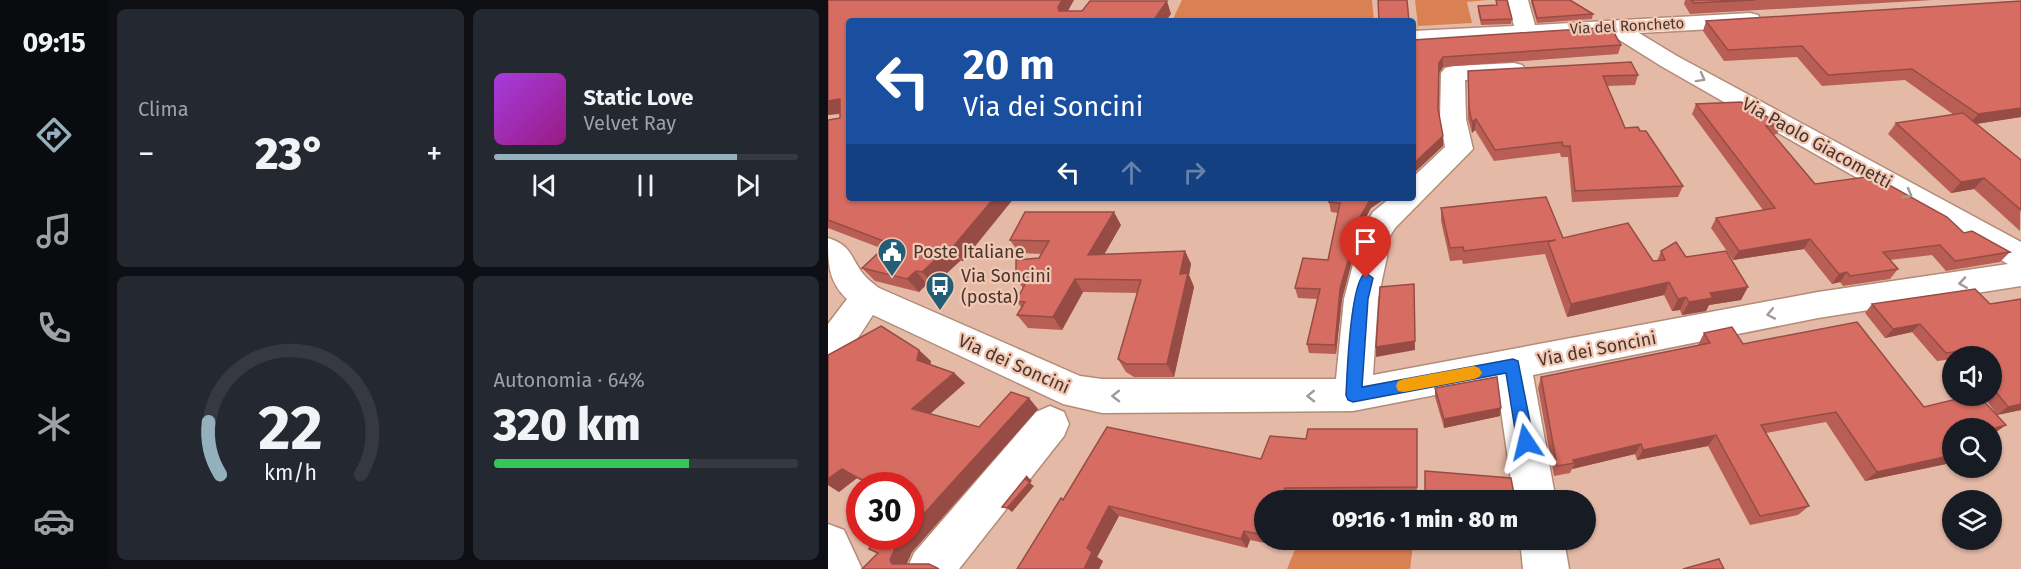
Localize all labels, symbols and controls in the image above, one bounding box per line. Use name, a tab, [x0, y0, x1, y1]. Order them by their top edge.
street label: Via del Roncheto	[1569, 14, 1685, 38]
text: 09:15	[22, 27, 86, 59]
text: 20 m	[963, 40, 1055, 90]
icon: left	[864, 42, 942, 120]
one-way arrow	[1694, 71, 1705, 82]
text: Static Love	[584, 84, 693, 111]
text: Via dei Soncini	[963, 91, 1143, 123]
street label: Via Paolo Giacometti	[1738, 93, 1896, 193]
text: Clima	[138, 97, 189, 121]
text: Velvet Ray	[584, 111, 676, 135]
icon: directions	[33, 114, 75, 156]
text: 23°	[255, 127, 325, 181]
text: −	[138, 134, 155, 174]
text: +	[426, 134, 442, 174]
icon: left	[1052, 156, 1085, 189]
icon: ahead	[1115, 156, 1148, 189]
icon: right	[1178, 156, 1211, 189]
icon: previous	[528, 169, 561, 202]
icon: pause	[629, 169, 662, 202]
icon: next	[731, 169, 764, 202]
one-way arrow	[1901, 187, 1912, 198]
icon: music	[33, 210, 75, 252]
pin	[1340, 216, 1391, 278]
icon: arrive	[1349, 225, 1382, 258]
public building icon: Poste Italiane	[876, 236, 908, 278]
place label: Poste Italiane	[913, 241, 1024, 263]
place label: Via Soncini (posta)	[961, 265, 1051, 308]
bus stop icon: Via Soncini (posta)	[924, 270, 956, 312]
one-way arrow	[1959, 276, 1968, 288]
icon: phone	[33, 307, 75, 349]
one-way arrow	[1766, 307, 1776, 320]
street label: Via dei Soncini	[1536, 327, 1658, 371]
street label: Via dei Soncini	[955, 329, 1073, 399]
map controls	[1942, 346, 2002, 550]
button: sound	[1942, 346, 2002, 406]
text: Autonomia · 64%	[494, 368, 645, 392]
one-way arrow	[1111, 390, 1120, 402]
one-way arrow	[1306, 390, 1315, 402]
text: 22	[258, 391, 323, 466]
text: 320 km	[494, 398, 640, 452]
icon: climate	[33, 403, 75, 445]
position arrow	[1494, 410, 1558, 474]
button: search	[1942, 418, 2002, 478]
text: km/h	[264, 460, 317, 486]
speed limit sign: 30	[846, 472, 924, 550]
button: layers	[1942, 490, 2002, 550]
icon: car	[33, 500, 75, 542]
text: 09:16 · 1 min · 80 m	[1332, 506, 1518, 533]

